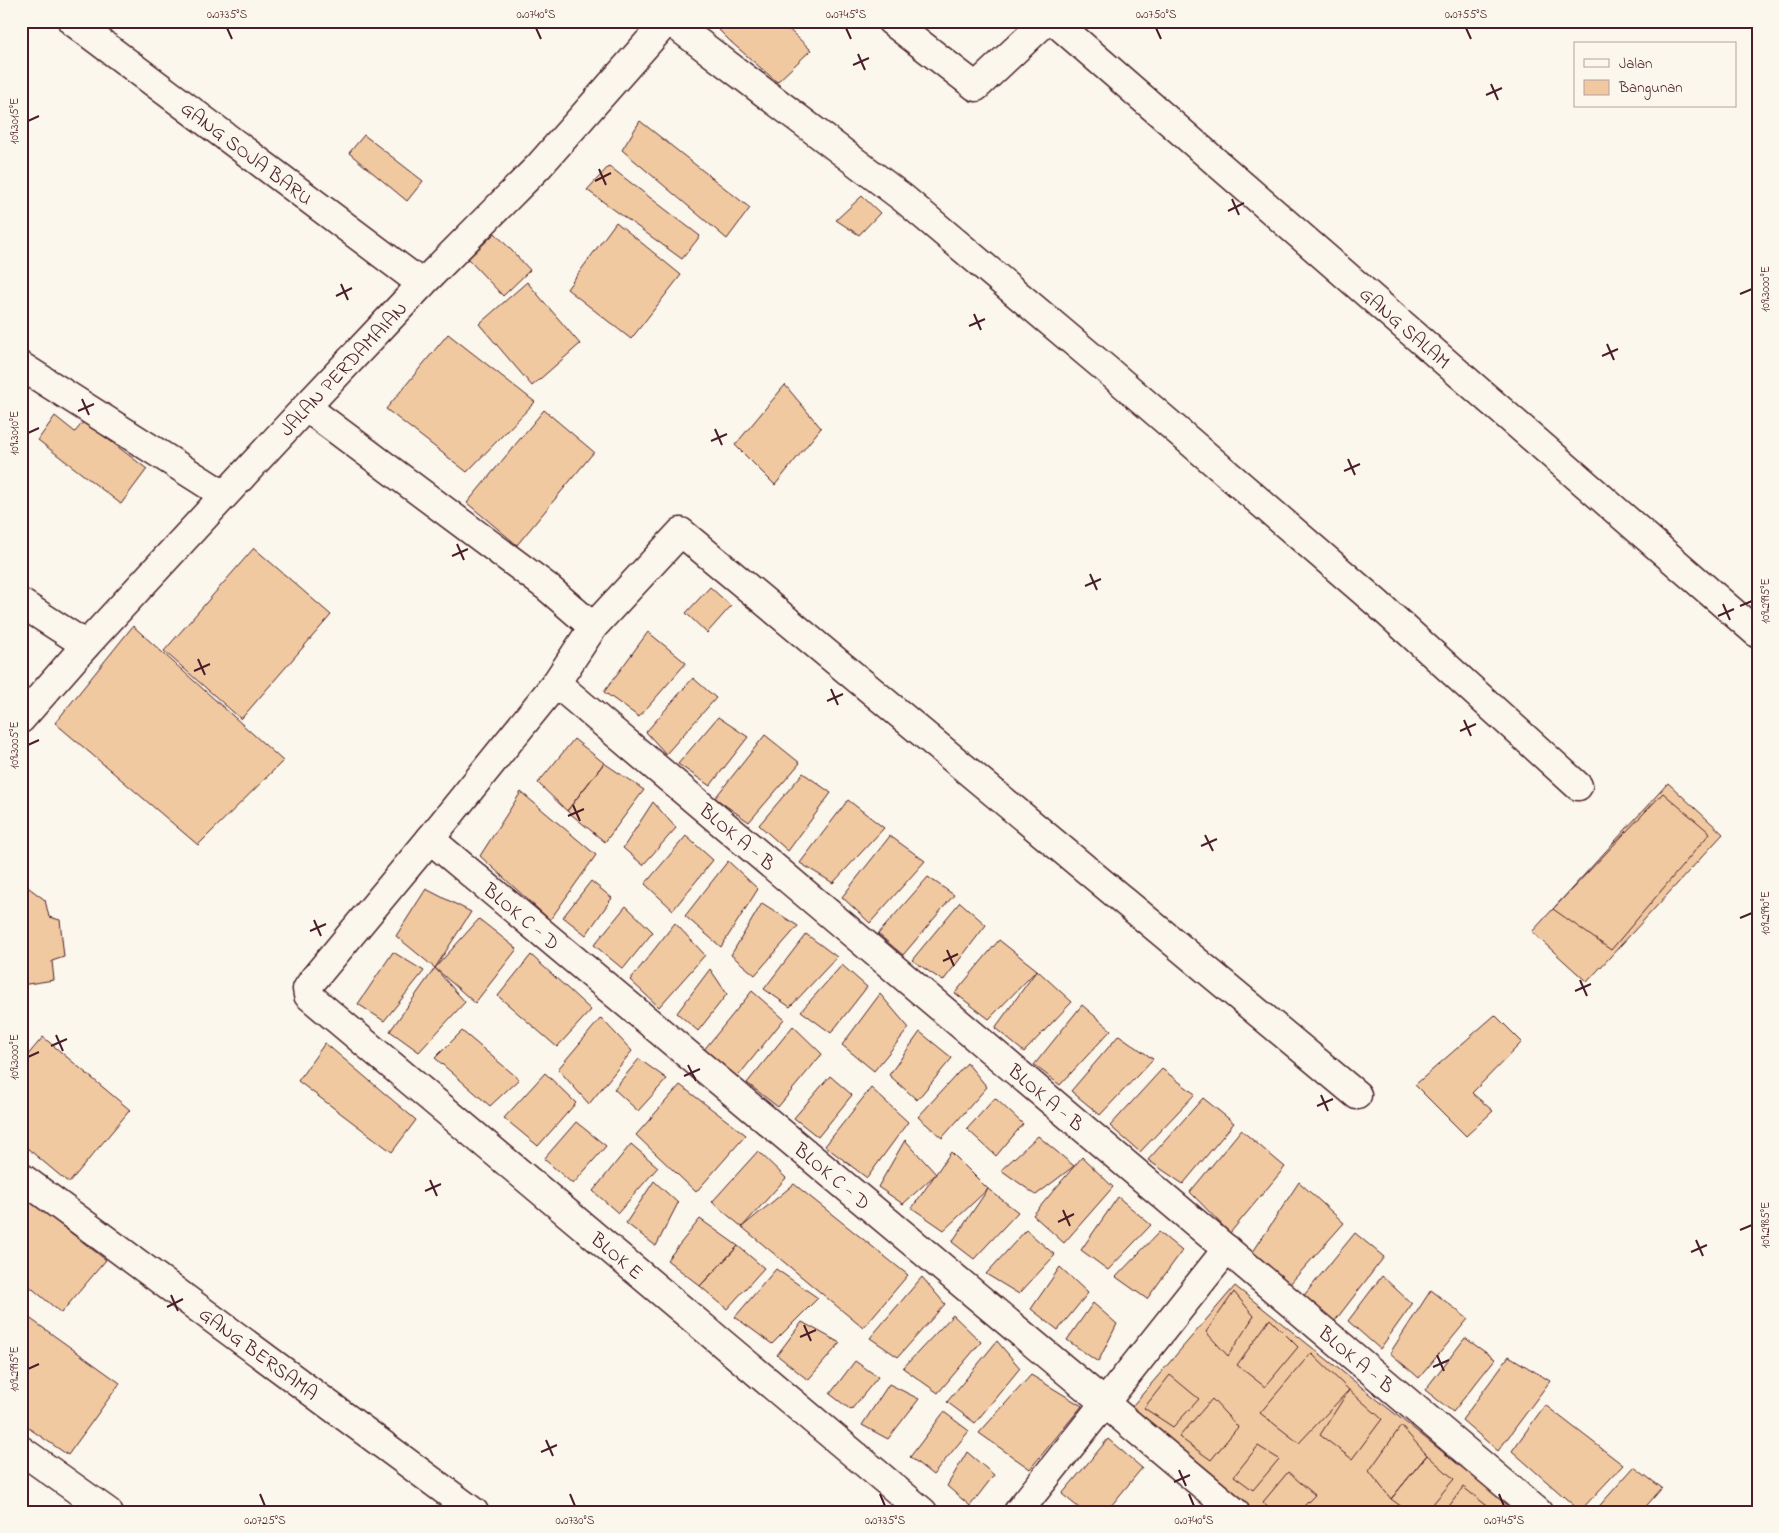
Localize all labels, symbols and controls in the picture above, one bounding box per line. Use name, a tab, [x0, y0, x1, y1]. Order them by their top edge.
text: 0.0735°S	[207, 6, 248, 24]
text: 0.0740°S	[517, 6, 556, 24]
text: 0.0745°S	[826, 6, 867, 24]
text: 0.0750°S	[1136, 6, 1177, 24]
text: 0.0755°S	[1445, 6, 1487, 24]
legend	[1574, 42, 1736, 108]
text: Jalan	[1619, 53, 1652, 75]
text: Bangunan	[1618, 77, 1683, 100]
street label: GANG SOJA BARU	[174, 95, 318, 214]
text: 109.3015°E	[6, 98, 24, 144]
text: 109.3000°E	[1757, 266, 1775, 312]
street label: GANG SALAM	[1352, 281, 1456, 377]
street label: JALAN PERDAMAIAN	[274, 296, 415, 444]
text: 109.3010°E	[6, 411, 24, 455]
text: 109.2995°E	[1757, 578, 1775, 624]
text: 109.3005°E	[6, 721, 24, 769]
street label: BLOK A - B	[691, 797, 781, 879]
street label: BLOK C - D	[475, 877, 565, 958]
text: 109.2990°E	[1757, 891, 1775, 935]
text: 109.3000°E	[6, 1034, 24, 1080]
street label: BLOK A - B	[1000, 1058, 1089, 1140]
street label: BLOK C - D	[786, 1136, 876, 1218]
text: 109.2985°E	[1757, 1202, 1775, 1248]
street label: BLOK E	[583, 1226, 649, 1288]
street label: GANG BERSAMA	[192, 1301, 323, 1409]
street label: BLOK A - B	[1310, 1320, 1400, 1402]
text: 109.2995°E	[6, 1346, 24, 1392]
text: 0.0725°S	[244, 1512, 286, 1530]
text: 0.0730°S	[556, 1512, 595, 1530]
text: 0.0735°S	[865, 1512, 906, 1530]
text: 0.0740°S	[1175, 1512, 1214, 1530]
text: 0.0745°S	[1484, 1512, 1525, 1530]

